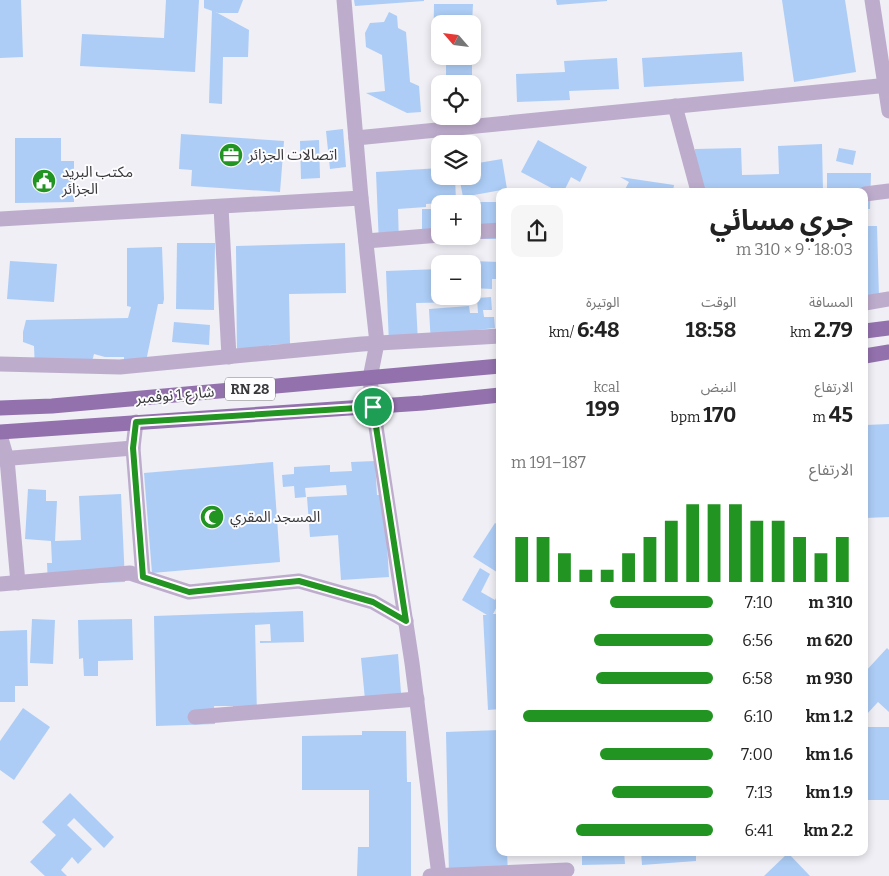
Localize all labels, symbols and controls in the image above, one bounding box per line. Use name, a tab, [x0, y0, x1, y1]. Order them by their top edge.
north arrow	[431, 15, 481, 65]
map controls	[431, 15, 481, 305]
button: locate	[431, 75, 481, 125]
button: layers	[431, 135, 481, 185]
office icon: اتصالات الجزائر	[218, 142, 244, 168]
place label: اتصالات الجزائر	[247, 146, 337, 164]
place label: مكتب البريد الجزائر	[61, 163, 133, 198]
public building icon: مكتب البريد الجزائر	[31, 168, 57, 194]
button: +	[431, 195, 481, 245]
text: جري مسائي	[710, 204, 853, 237]
button: share	[511, 205, 563, 257]
text: 18:03 · 9 × 310 m	[736, 240, 853, 259]
button: −	[431, 255, 481, 305]
text: الوتيرة	[586, 294, 620, 311]
text: الوقت	[701, 294, 736, 311]
text: المسافة	[809, 294, 853, 311]
text: 6:48	[577, 317, 620, 343]
text: 18:58	[686, 317, 736, 343]
text: 2.79	[814, 317, 853, 343]
text: /km	[549, 324, 577, 341]
text: km	[790, 324, 814, 341]
road number: RN 28	[225, 378, 275, 400]
text: kcal	[594, 379, 620, 396]
text: النبض	[701, 379, 736, 396]
text: الارتفاع	[815, 379, 853, 396]
street label: شارع 1 نوفمبر	[134, 383, 216, 410]
pin	[352, 386, 394, 428]
icon: arrive	[359, 393, 387, 421]
text: 199	[586, 396, 620, 422]
text: 170	[703, 402, 736, 428]
text: 45	[829, 402, 853, 428]
text: bpm	[671, 409, 703, 426]
text: m	[813, 409, 829, 426]
text: 187–191 m	[511, 453, 586, 472]
text: الارتفاع	[809, 460, 853, 479]
mosque icon: المسجد المقري	[199, 504, 225, 530]
place label: المسجد المقري	[230, 508, 320, 528]
text: 7:10	[745, 593, 773, 612]
text: 310 m	[809, 593, 853, 612]
text: 6:56	[742, 631, 773, 650]
text: 620 m	[806, 631, 853, 650]
text: 6:58	[742, 669, 773, 688]
text: 930 m	[806, 669, 853, 688]
text: 6:10	[743, 707, 773, 726]
text: 1.2 km	[806, 707, 853, 726]
text: 7:00	[741, 745, 773, 764]
text: 1.6 km	[806, 745, 853, 764]
text: 7:13	[746, 783, 773, 802]
text: 1.9 km	[806, 783, 853, 802]
text: 6:41	[744, 821, 773, 840]
text: 2.2 km	[804, 821, 853, 840]

